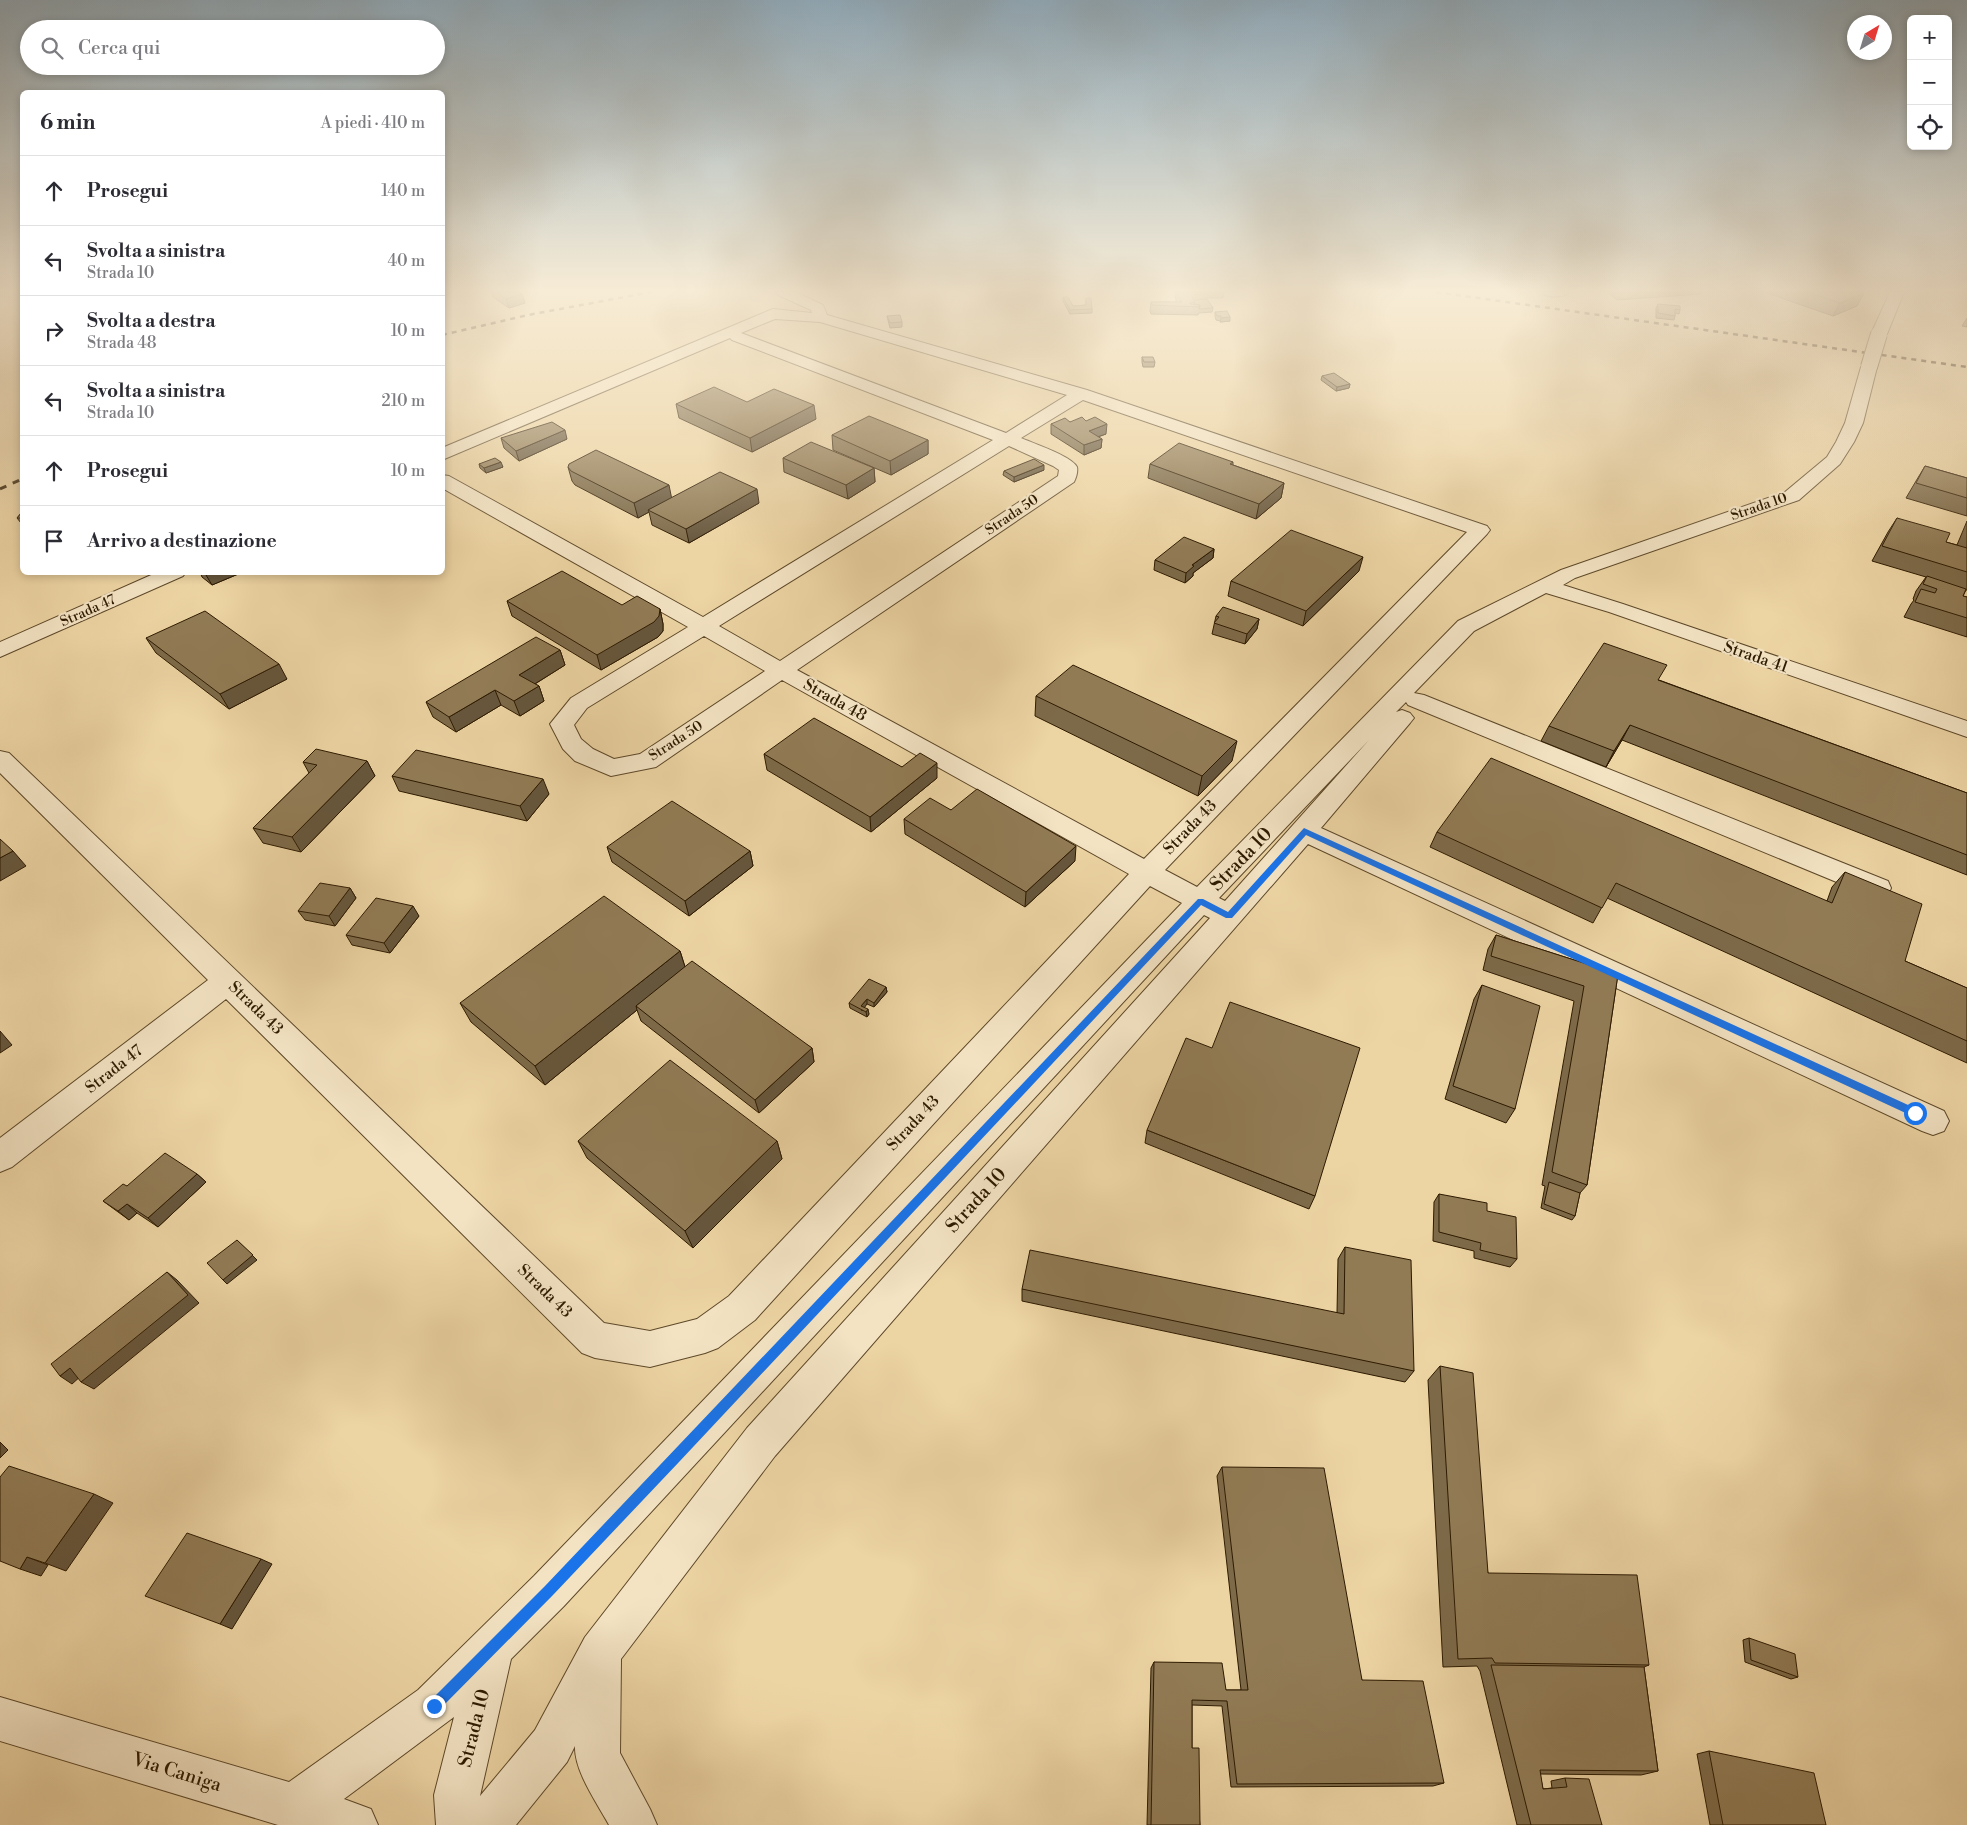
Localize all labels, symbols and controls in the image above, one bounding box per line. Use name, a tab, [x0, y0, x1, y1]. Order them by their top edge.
north arrow	[1847, 15, 1892, 60]
map controls	[1907, 15, 1952, 150]
button: +	[1907, 15, 1952, 60]
search box	[20, 20, 445, 75]
icon: search	[38, 34, 66, 62]
text: Cerca qui	[78, 36, 161, 60]
button: −	[1907, 60, 1952, 105]
button: locate	[1907, 105, 1952, 150]
text: 6 min	[40, 110, 95, 136]
text: A piedi · 410 m	[321, 113, 425, 133]
icon: ahead	[40, 177, 68, 205]
text: Prosegui	[87, 179, 168, 203]
text: 140 m	[381, 181, 425, 201]
text: Svolta a sinistra	[87, 239, 225, 263]
icon: left	[40, 247, 68, 275]
text: 40 m	[388, 251, 425, 271]
text: Strada 10	[87, 263, 154, 283]
text: Svolta a destra	[87, 309, 215, 333]
icon: right	[40, 317, 68, 345]
text: 10 m	[391, 321, 425, 341]
text: Strada 48	[87, 333, 157, 353]
text: Svolta a sinistra	[87, 379, 225, 403]
icon: left	[40, 387, 68, 415]
text: 210 m	[381, 391, 425, 411]
text: Strada 10	[87, 403, 154, 423]
icon: ahead	[40, 457, 68, 485]
text: Prosegui	[87, 459, 168, 483]
text: 10 m	[391, 461, 425, 481]
street label: Strada 10	[1728, 489, 1790, 525]
street label: Strada 50	[982, 490, 1042, 540]
icon: arrive	[40, 527, 68, 555]
text: Arrivo a destinazione	[87, 529, 277, 553]
street label: Strada 47	[57, 591, 119, 631]
street label: Strada 41	[1721, 637, 1791, 677]
street label: Strada 48	[800, 674, 870, 726]
street label: Strada 50	[646, 717, 706, 765]
street label: Strada 43	[1159, 795, 1221, 859]
street label: Strada 10	[1205, 822, 1277, 896]
street label: Strada 43	[224, 977, 288, 1039]
street label: Strada 47	[81, 1040, 147, 1098]
street label: Strada 43	[882, 1091, 944, 1155]
route start	[1904, 1102, 1927, 1125]
street label: Strada 10	[940, 1162, 1012, 1238]
street label: Strada 43	[513, 1260, 577, 1322]
street label: Strada 10	[453, 1686, 495, 1770]
route end	[423, 1695, 446, 1718]
street label: Via Caniga	[129, 1747, 225, 1797]

